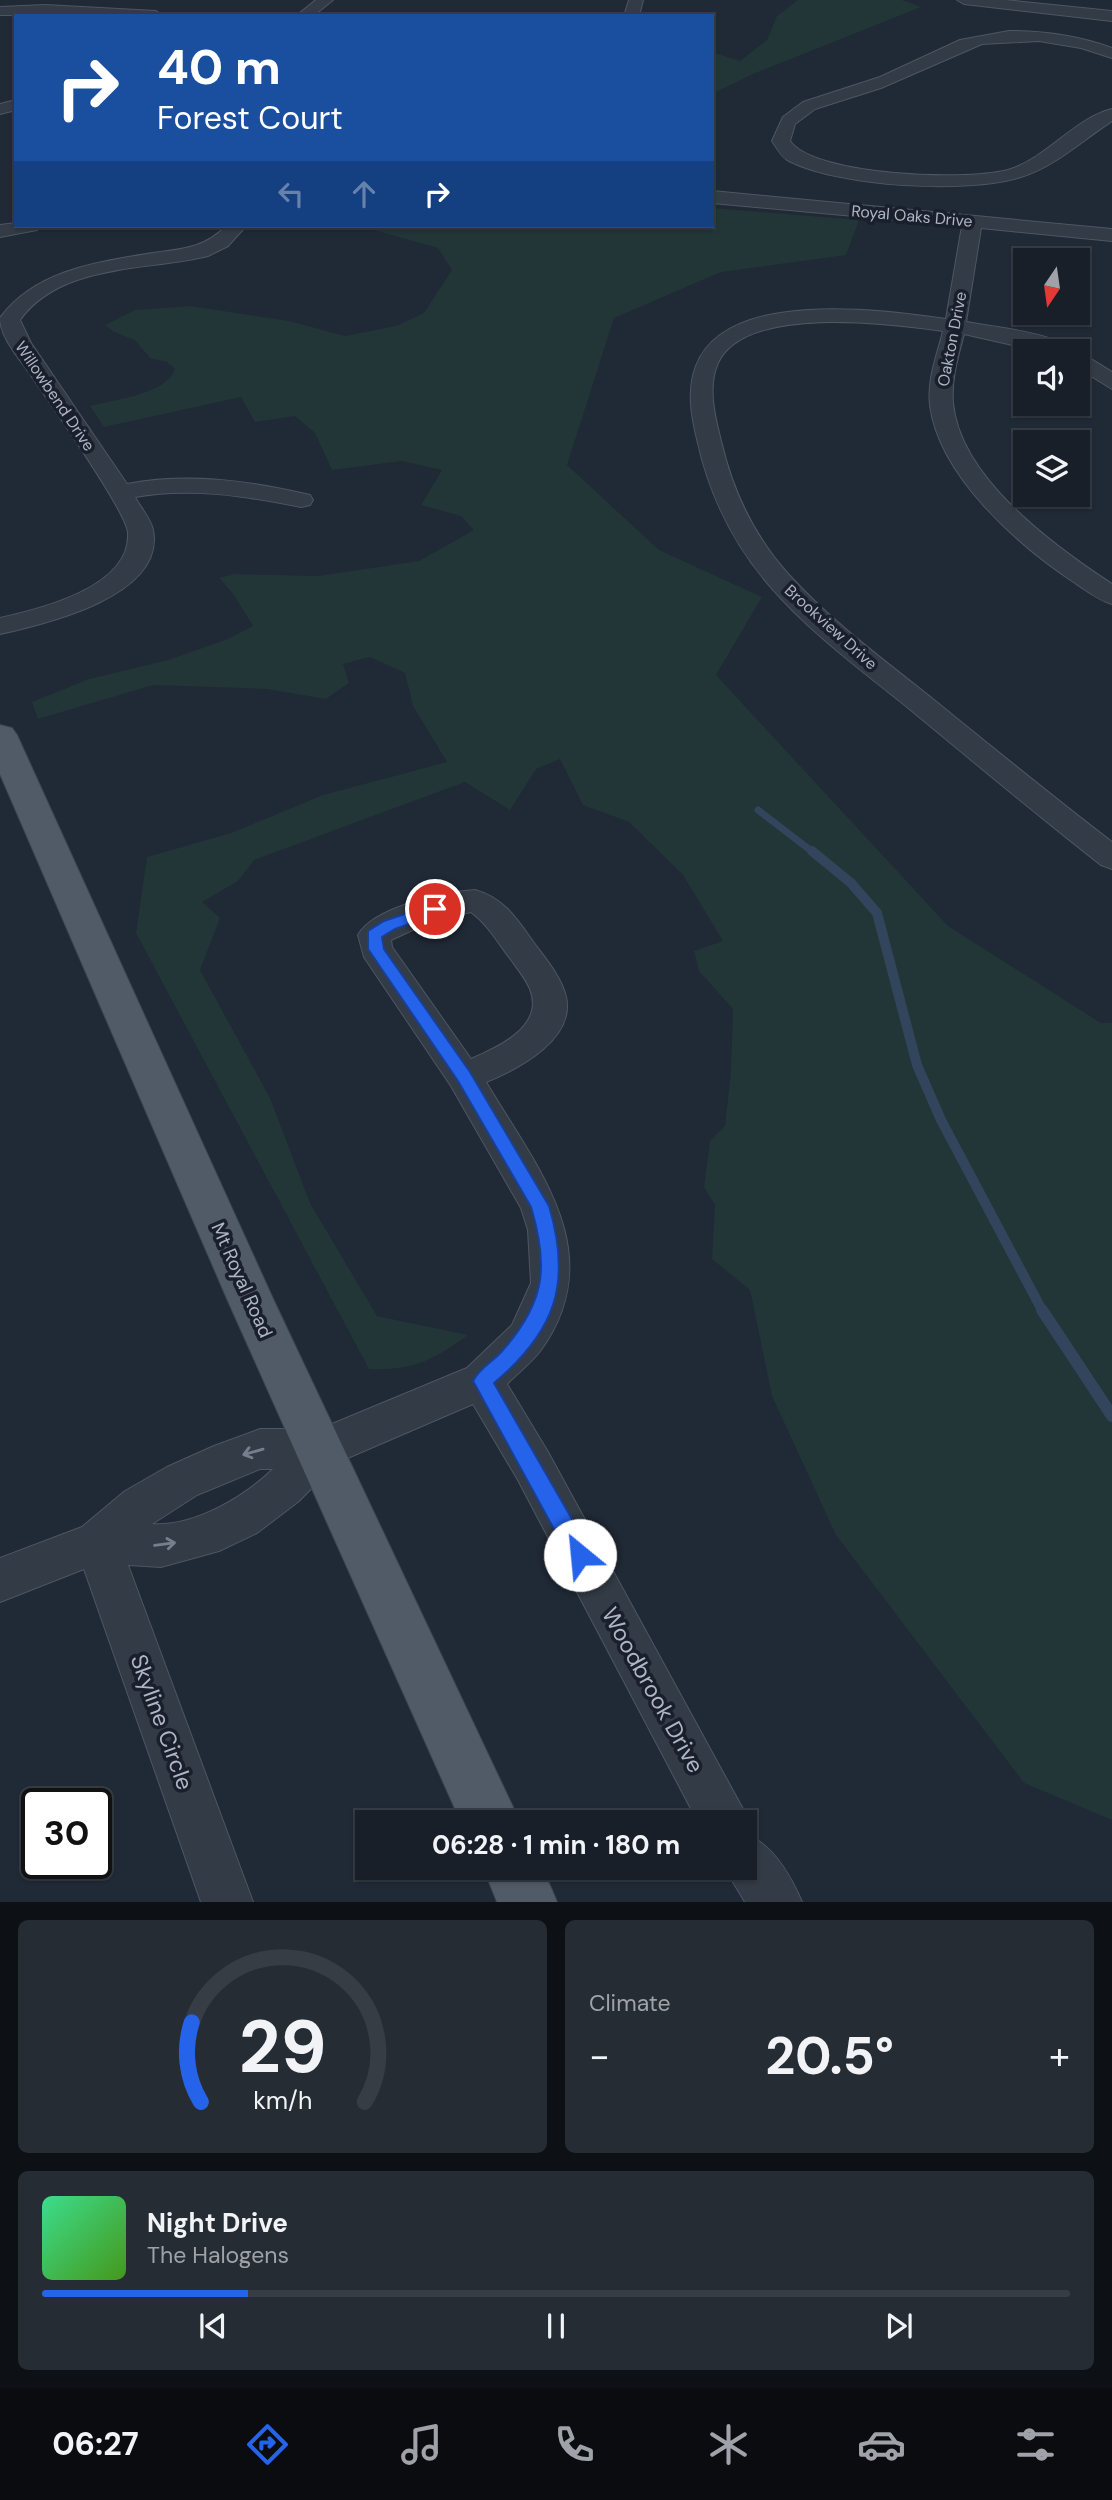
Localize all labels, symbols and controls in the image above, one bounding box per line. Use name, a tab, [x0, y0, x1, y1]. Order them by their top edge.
text: 40 m	[157, 35, 281, 99]
icon: right	[42, 42, 133, 133]
text: Forest Court	[157, 97, 343, 139]
icon: left	[272, 175, 310, 213]
icon: ahead	[345, 175, 383, 213]
icon: right	[418, 175, 456, 213]
street label: Royal Oaks Drive	[850, 200, 974, 232]
north arrow	[1013, 248, 1090, 326]
map controls	[1013, 248, 1090, 507]
street label: Oakton Drive	[933, 290, 971, 388]
street label: Willowbend Drive	[10, 337, 100, 455]
button: sound	[1013, 339, 1090, 416]
button: layers	[1013, 430, 1090, 507]
street label: Brookview Drive	[780, 580, 882, 674]
pin	[405, 879, 465, 939]
icon: arrive	[416, 890, 454, 928]
street label: Mt Royal Road	[205, 1218, 279, 1342]
one-way arrow	[242, 1446, 265, 1459]
position arrow	[543, 1518, 617, 1592]
one-way arrow	[153, 1537, 176, 1550]
street label: Woodbrook Drive	[595, 1602, 711, 1778]
street label: Skyline Circle	[124, 1650, 200, 1794]
speed limit sign: 30	[21, 1788, 112, 1879]
text: 06:28 · 1 min · 180 m	[432, 1828, 680, 1862]
text: Climate	[589, 1988, 671, 2018]
text: 29	[239, 2001, 326, 2096]
text: 20.5°	[765, 2022, 894, 2090]
text: −	[589, 2031, 610, 2081]
text: +	[1049, 2031, 1070, 2081]
text: km/h	[253, 2084, 312, 2117]
text: Night Drive	[147, 2206, 288, 2240]
text: The Halogens	[147, 2240, 289, 2270]
icon: previous	[194, 2307, 232, 2345]
icon: pause	[537, 2307, 575, 2345]
icon: next	[880, 2307, 918, 2345]
icon: directions	[243, 2420, 292, 2469]
icon: music	[397, 2420, 446, 2469]
icon: phone	[550, 2420, 599, 2469]
icon: climate	[704, 2420, 753, 2469]
icon: car	[857, 2420, 906, 2469]
icon: filters	[1011, 2420, 1060, 2469]
text: 06:27	[52, 2423, 139, 2465]

